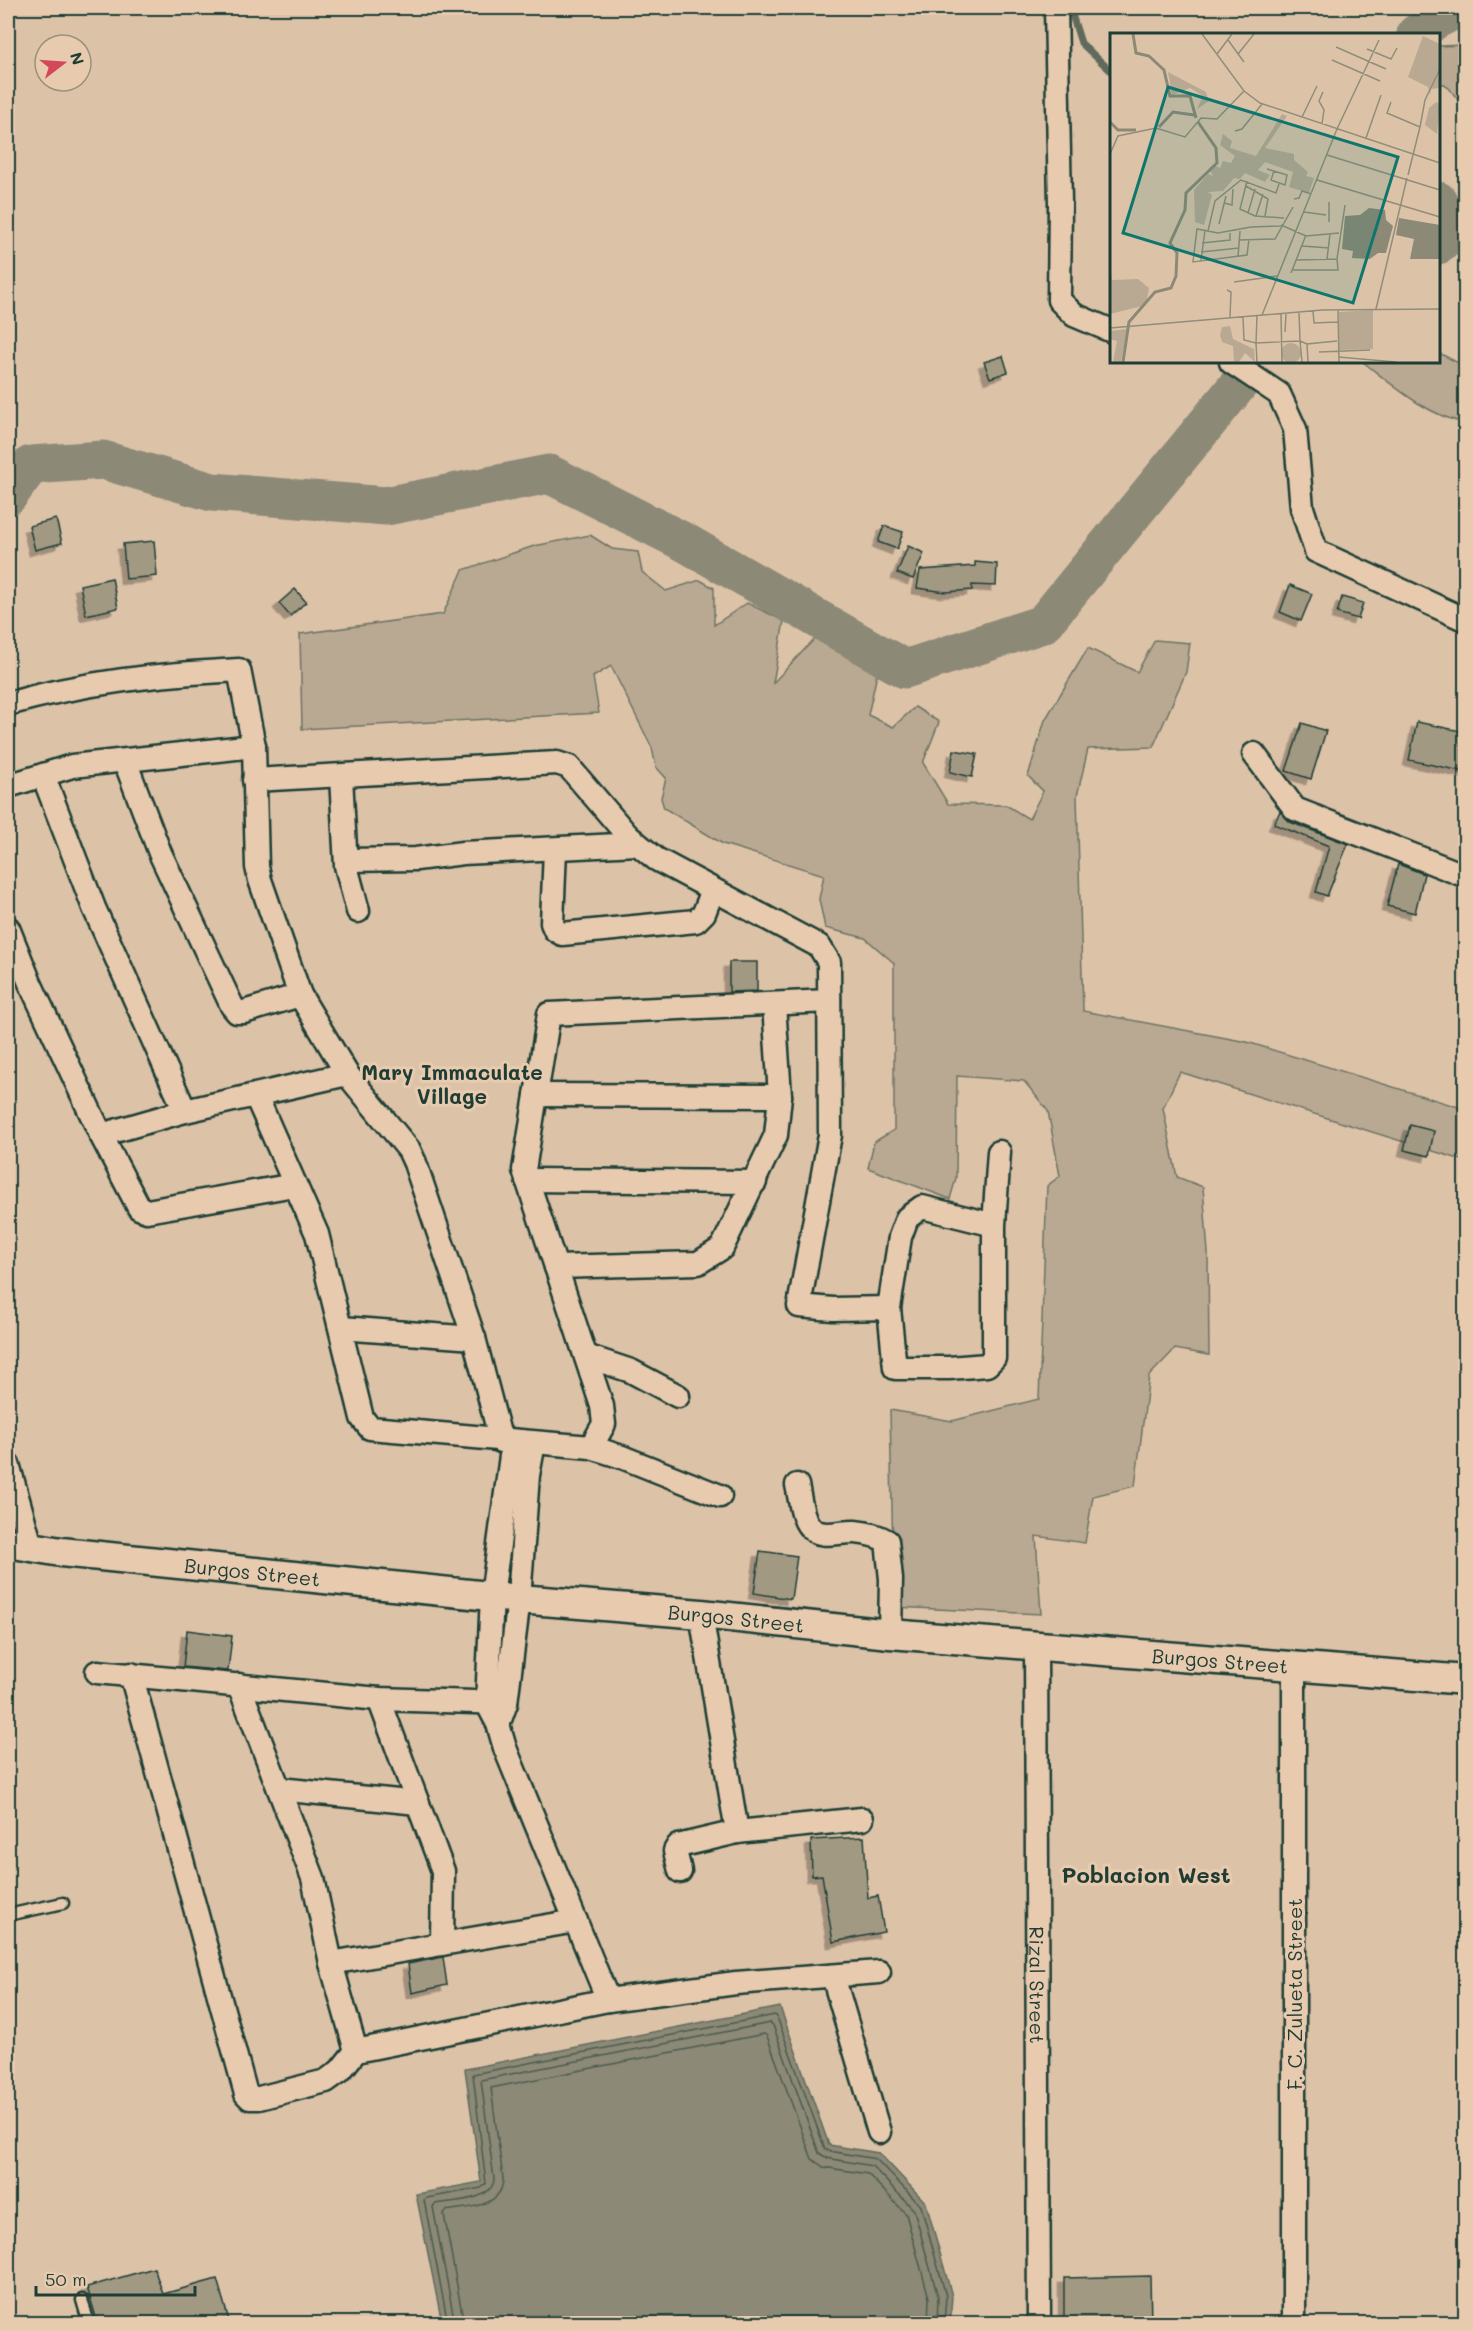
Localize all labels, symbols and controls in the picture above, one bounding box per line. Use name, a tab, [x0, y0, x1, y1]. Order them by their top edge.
north arrow	[33, 33, 93, 93]
inset map	[1110, 33, 1440, 363]
text: N	[66, 50, 90, 67]
district label: Mary Immaculate Village	[361, 1058, 543, 1109]
street label: Burgos Street	[183, 1552, 322, 1592]
street label: Burgos Street	[667, 1598, 805, 1638]
street label: Burgos Street	[1151, 1642, 1289, 1679]
district label: Poblacion West	[1061, 1860, 1231, 1889]
street label: F. C. Zulueta Street	[1281, 1898, 1307, 2090]
street label: Rizal Street	[1024, 1926, 1051, 2044]
scale bar	[36, 2259, 195, 2297]
text: 50 m	[45, 2267, 87, 2291]

